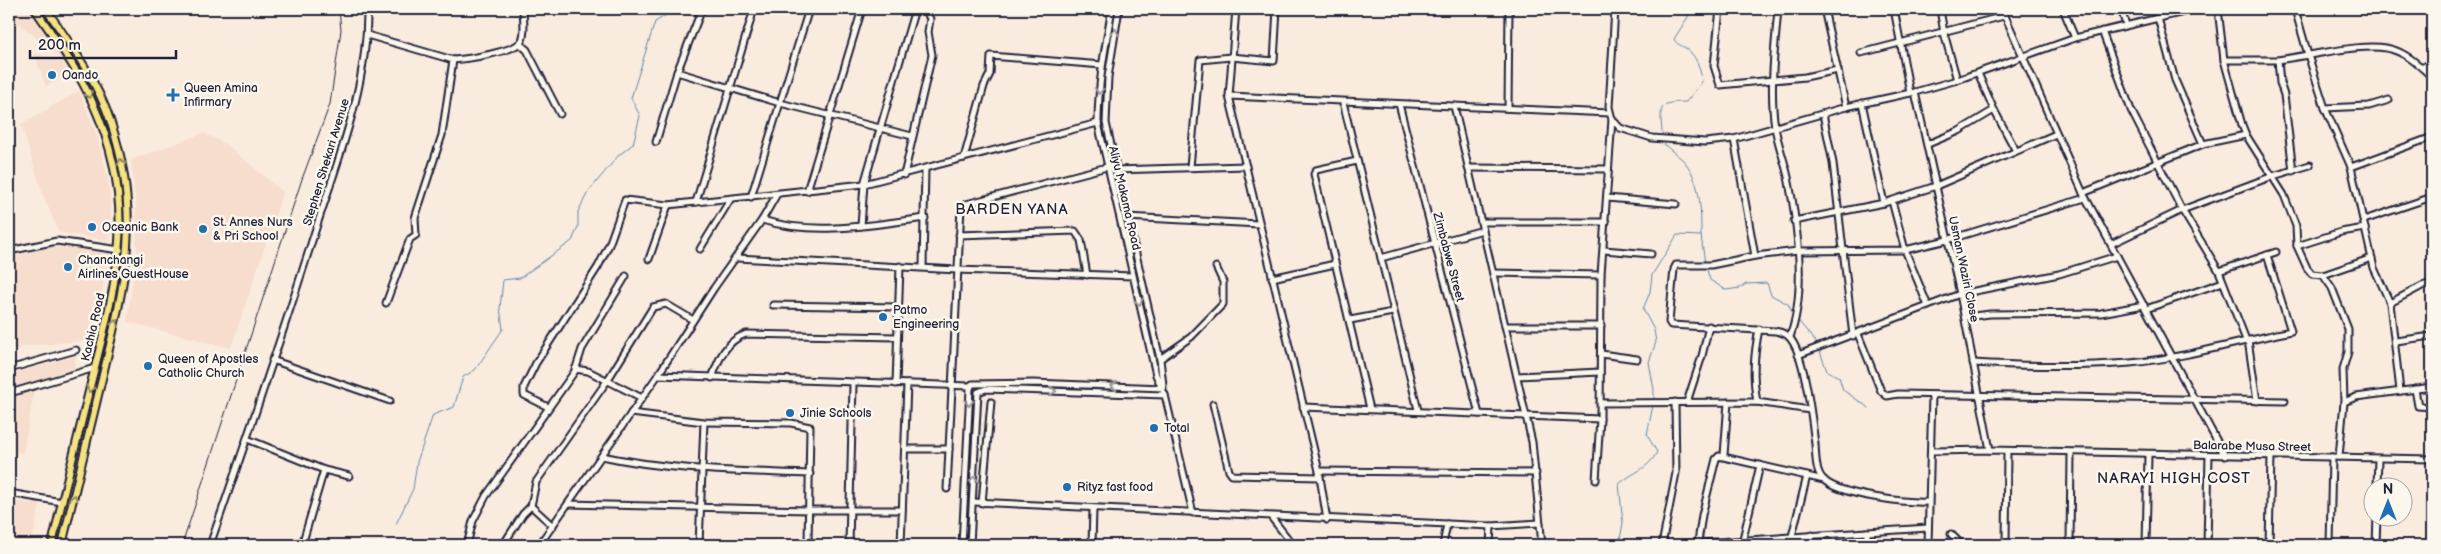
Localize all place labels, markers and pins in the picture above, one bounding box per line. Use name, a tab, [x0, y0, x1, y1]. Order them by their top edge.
place label: Oando	[62, 68, 98, 83]
marker: Oando	[46, 69, 58, 81]
place label: Queen Amina Infirmary	[184, 81, 258, 110]
marker: Queen Amina Infirmary	[166, 88, 180, 102]
place label: St. Annes Nurs & Pri School	[213, 215, 293, 244]
place label: Oceanic Bank	[102, 220, 178, 235]
marker: Oceanic Bank	[86, 221, 98, 233]
marker: St. Annes Nurs & Pri School	[197, 223, 209, 235]
place label: Chanchangi Airlines GuestHouse	[78, 253, 189, 282]
marker: Chanchangi Airlines GuestHouse	[62, 261, 74, 273]
place label: Patmo Engineering	[893, 303, 959, 332]
marker: Patmo Engineering	[877, 311, 889, 323]
place label: Queen of Apostles Catholic Church	[158, 352, 258, 381]
marker: Queen of Apostles Catholic Church	[142, 360, 154, 372]
place label: Jinie Schools	[800, 406, 872, 421]
marker: Jinie Schools	[784, 407, 796, 419]
place label: Total	[1164, 421, 1189, 436]
marker: Total	[1148, 422, 1160, 434]
place label: Rityz fast food	[1077, 480, 1153, 495]
marker: Rityz fast food	[1061, 481, 1073, 493]

